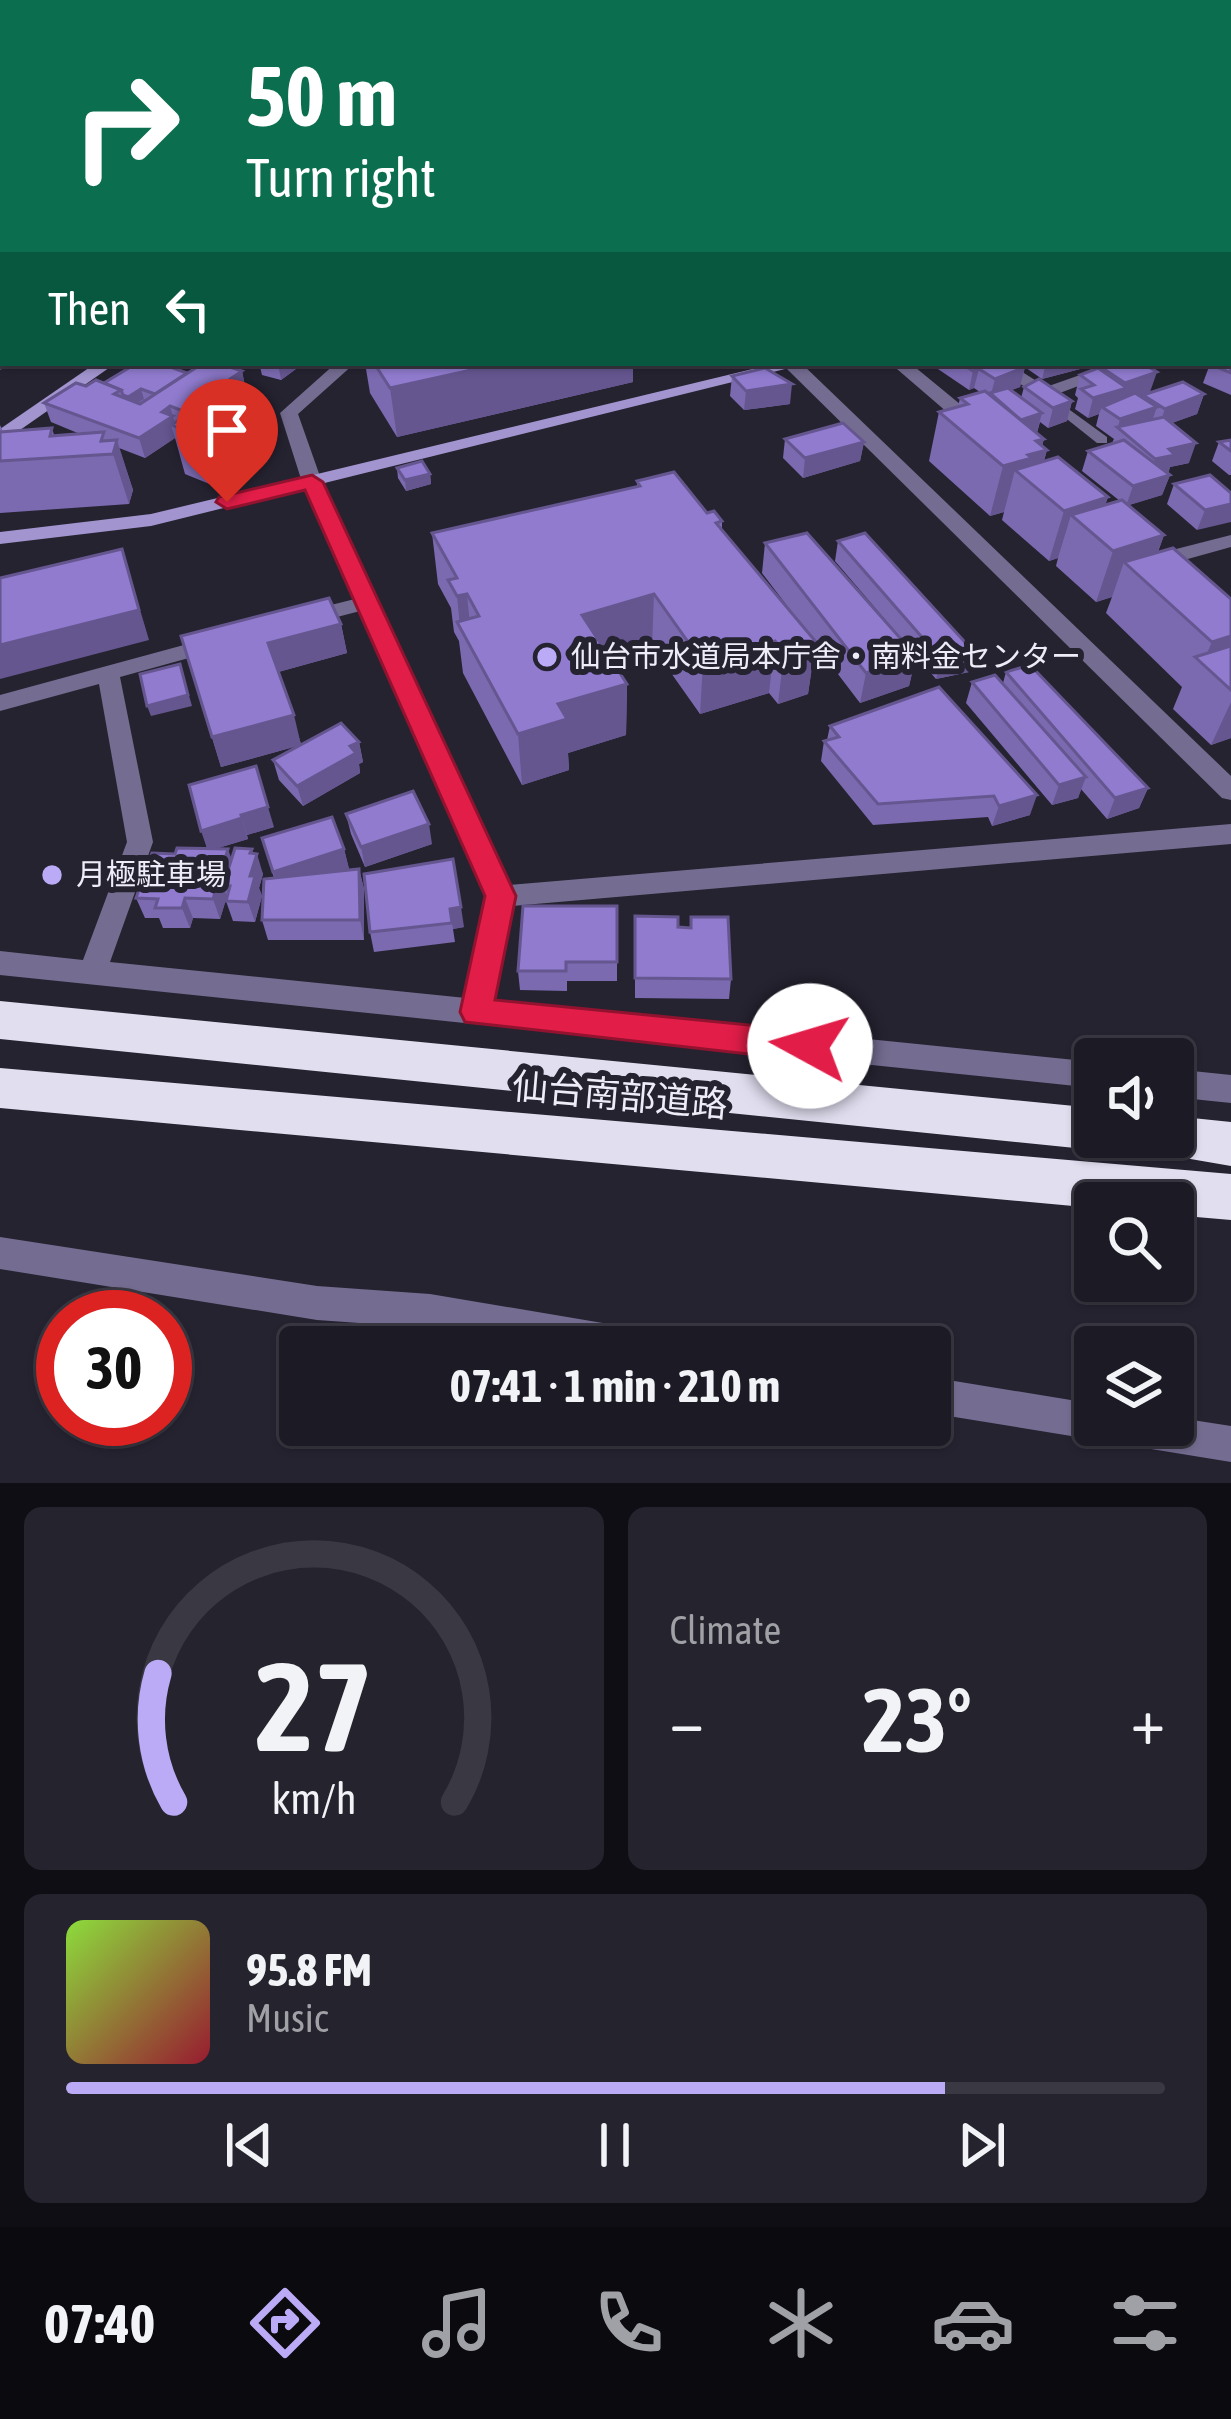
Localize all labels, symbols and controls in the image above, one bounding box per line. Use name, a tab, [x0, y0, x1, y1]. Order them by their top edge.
icon: right	[48, 48, 204, 204]
text: 50 m	[246, 48, 397, 144]
text: Turn right	[246, 147, 436, 208]
icon: left	[155, 276, 221, 342]
text: Then	[48, 283, 131, 335]
pin	[176, 379, 278, 502]
icon: arrive	[194, 397, 260, 463]
place label: 仙台市水道局本庁舎・南料金センター	[571, 639, 1081, 673]
marker: 仙台市水道局本庁舎・南料金センター	[534, 644, 560, 670]
place label: 月極駐車場	[76, 857, 226, 891]
marker: 月極駐車場	[39, 862, 65, 888]
position arrow	[747, 983, 873, 1109]
map controls	[1074, 1038, 1194, 1446]
button: sound	[1074, 1038, 1194, 1158]
street label: 仙台南部道路	[511, 1065, 729, 1125]
button: search	[1074, 1182, 1194, 1302]
speed limit sign: 30	[36, 1290, 192, 1446]
button: layers	[1074, 1326, 1194, 1446]
text: 07:41 · 1 min · 210 m	[450, 1360, 780, 1412]
text: Climate	[670, 1608, 781, 1652]
text: 27	[255, 1634, 372, 1777]
text: 23°	[863, 1668, 972, 1771]
text: −	[670, 1682, 704, 1758]
text: +	[1131, 1682, 1165, 1758]
text: km/h	[271, 1773, 356, 1822]
text: 95.8 FM	[246, 1944, 372, 1996]
text: Music	[246, 1996, 328, 2040]
icon: previous	[216, 2112, 282, 2178]
icon: pause	[582, 2112, 648, 2178]
icon: next	[949, 2112, 1015, 2178]
icon: directions	[243, 2281, 327, 2365]
icon: music	[415, 2281, 499, 2365]
icon: phone	[587, 2281, 671, 2365]
icon: climate	[759, 2281, 843, 2365]
icon: car	[931, 2281, 1015, 2365]
icon: filters	[1103, 2281, 1187, 2365]
text: 07:40	[44, 2293, 155, 2354]

